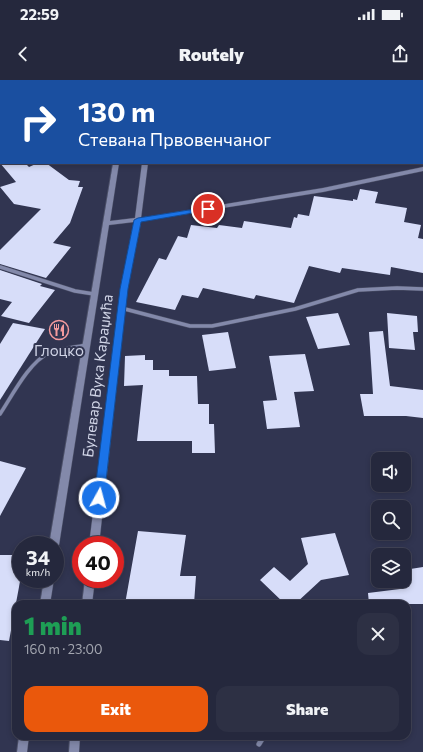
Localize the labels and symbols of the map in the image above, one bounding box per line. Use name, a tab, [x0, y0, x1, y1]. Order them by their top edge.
pin	[191, 192, 225, 226]
street label: Булевар Вука Караџића	[78, 293, 116, 458]
restaurant icon: Глоцко	[48, 319, 70, 341]
place label: Глоцко	[34, 341, 84, 359]
position arrow	[78, 477, 120, 519]
speed limit sign: 40	[72, 536, 124, 588]

